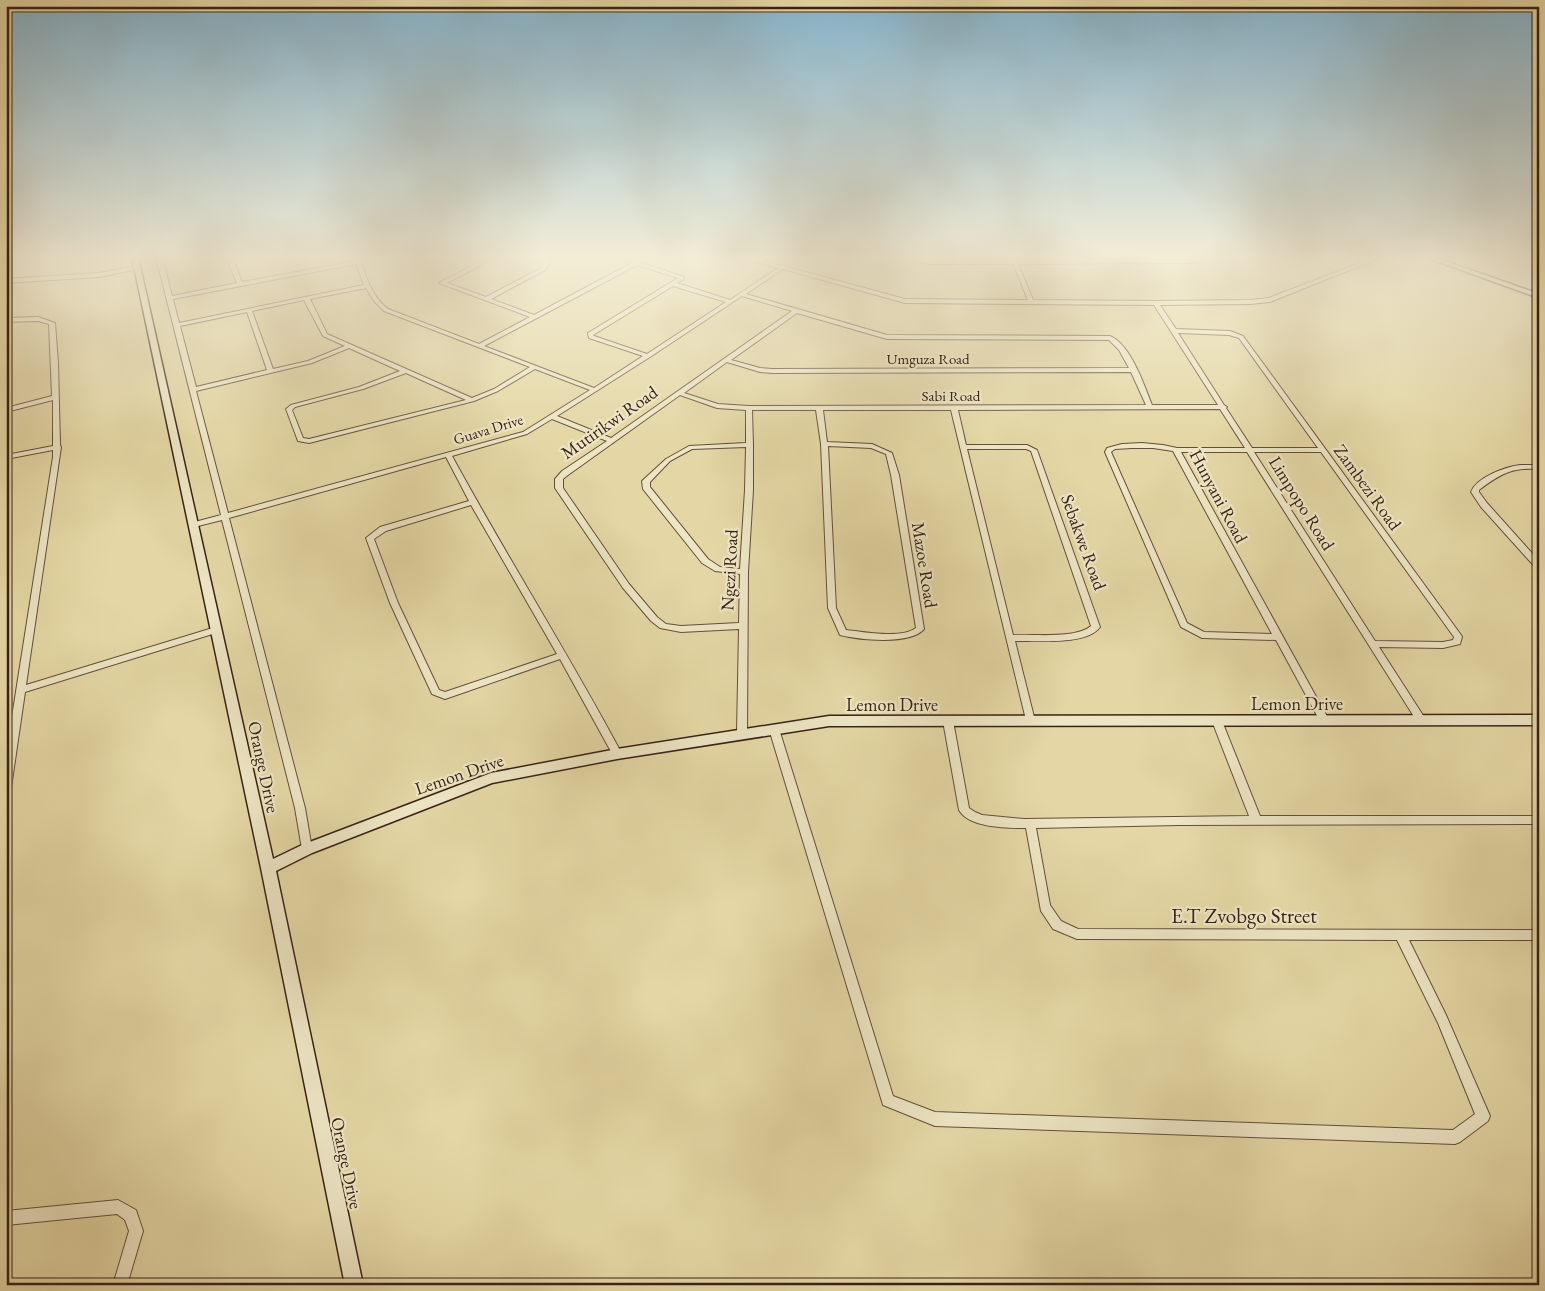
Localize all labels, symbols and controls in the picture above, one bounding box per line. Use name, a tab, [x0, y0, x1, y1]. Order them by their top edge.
street label: Umguza Road	[886, 349, 970, 368]
street label: Mutirikwi Road	[556, 380, 662, 464]
street label: Sabi Road	[922, 386, 981, 405]
street label: Guava Drive	[451, 409, 525, 449]
street label: Zambezi Road	[1329, 439, 1407, 535]
street label: Hunyani Road	[1185, 445, 1254, 548]
street label: Limpopo Road	[1264, 452, 1340, 555]
street label: Sebakwe Road	[1056, 491, 1112, 594]
street label: Mazoe Road	[907, 520, 943, 610]
street label: Ngezi Road	[715, 528, 743, 611]
street label: Lemon Drive	[1251, 692, 1343, 715]
street label: Lemon Drive	[846, 693, 938, 716]
street label: Orange Drive	[243, 719, 285, 815]
street label: Lemon Drive	[412, 748, 506, 800]
street label: E.T Zvobgo Street	[1171, 902, 1317, 929]
street label: Orange Drive	[326, 1115, 368, 1211]

